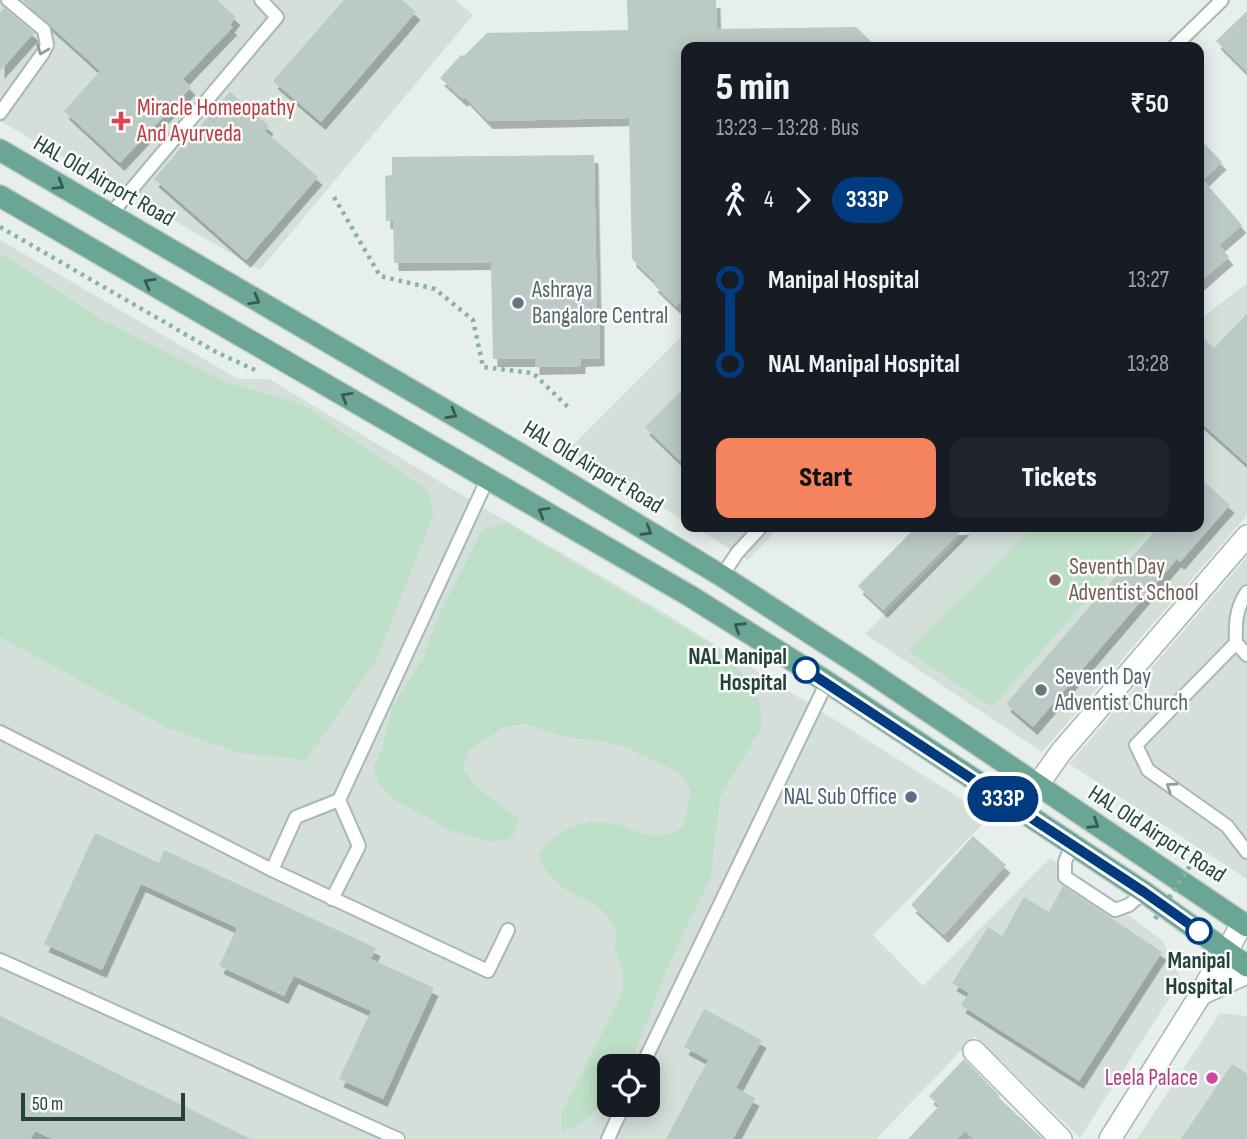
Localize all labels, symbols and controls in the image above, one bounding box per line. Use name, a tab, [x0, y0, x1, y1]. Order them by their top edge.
one-way arrow	[37, 43, 51, 55]
text: 5 min	[716, 65, 790, 110]
text: ₹50	[1130, 89, 1169, 120]
place label: Miracle Homeopathy And Ayurveda	[136, 94, 295, 148]
marker: Miracle Homeopathy And Ayurveda	[111, 111, 131, 131]
text: 13:23 – 13:28 · Bus	[716, 114, 859, 142]
street label: HAL Old Airport Road	[28, 129, 180, 233]
one-way arrow	[51, 177, 64, 190]
icon: walk	[716, 181, 754, 219]
icon: forward	[784, 181, 822, 219]
text: 333P	[846, 185, 889, 214]
text: 4	[764, 186, 774, 214]
text: Manipal Hospital	[768, 265, 919, 296]
text: 13:27	[1128, 266, 1169, 294]
place label: Ashraya Bangalore Central	[531, 276, 668, 330]
one-way arrow	[144, 278, 157, 291]
one-way arrow	[248, 292, 261, 305]
marker: Ashraya Bangalore Central	[510, 295, 526, 311]
text: NAL Manipal Hospital	[768, 349, 960, 380]
text: 13:28	[1127, 350, 1169, 378]
one-way arrow	[341, 393, 354, 406]
one-way arrow	[444, 406, 457, 419]
street label: HAL Old Airport Road	[518, 414, 668, 520]
button: Start	[716, 438, 936, 518]
button: Tickets	[950, 438, 1169, 518]
one-way arrow	[537, 507, 550, 520]
one-way arrow	[640, 522, 653, 535]
place label: Seventh Day Adventist School	[1068, 553, 1199, 607]
marker: Seventh Day Adventist School	[1047, 572, 1063, 588]
one-way arrow	[733, 623, 746, 636]
place label: NAL Manipal Hospital	[688, 643, 787, 697]
marker: NAL Manipal Hospital	[793, 657, 819, 683]
place label: Seventh Day Adventist Church	[1054, 663, 1188, 717]
marker: Seventh Day Adventist Church	[1033, 682, 1049, 698]
line badge: 333P	[954, 776, 1052, 822]
street label: HAL Old Airport Road	[1083, 779, 1231, 889]
place label: NAL Sub Office	[783, 783, 897, 811]
one-way arrow	[1166, 783, 1179, 795]
text: 333P	[981, 784, 1025, 813]
marker: NAL Sub Office	[903, 789, 919, 805]
one-way arrow	[1086, 815, 1099, 828]
marker: Manipal Hospital	[1186, 918, 1212, 944]
place label: Manipal Hospital	[1165, 947, 1233, 1001]
map controls	[597, 1054, 660, 1117]
button: locate	[597, 1054, 660, 1117]
place label: Leela Palace	[1105, 1064, 1198, 1092]
marker: Leela Palace	[1204, 1070, 1220, 1086]
scale bar	[21, 1090, 186, 1122]
text: 50 m	[32, 1093, 63, 1116]

